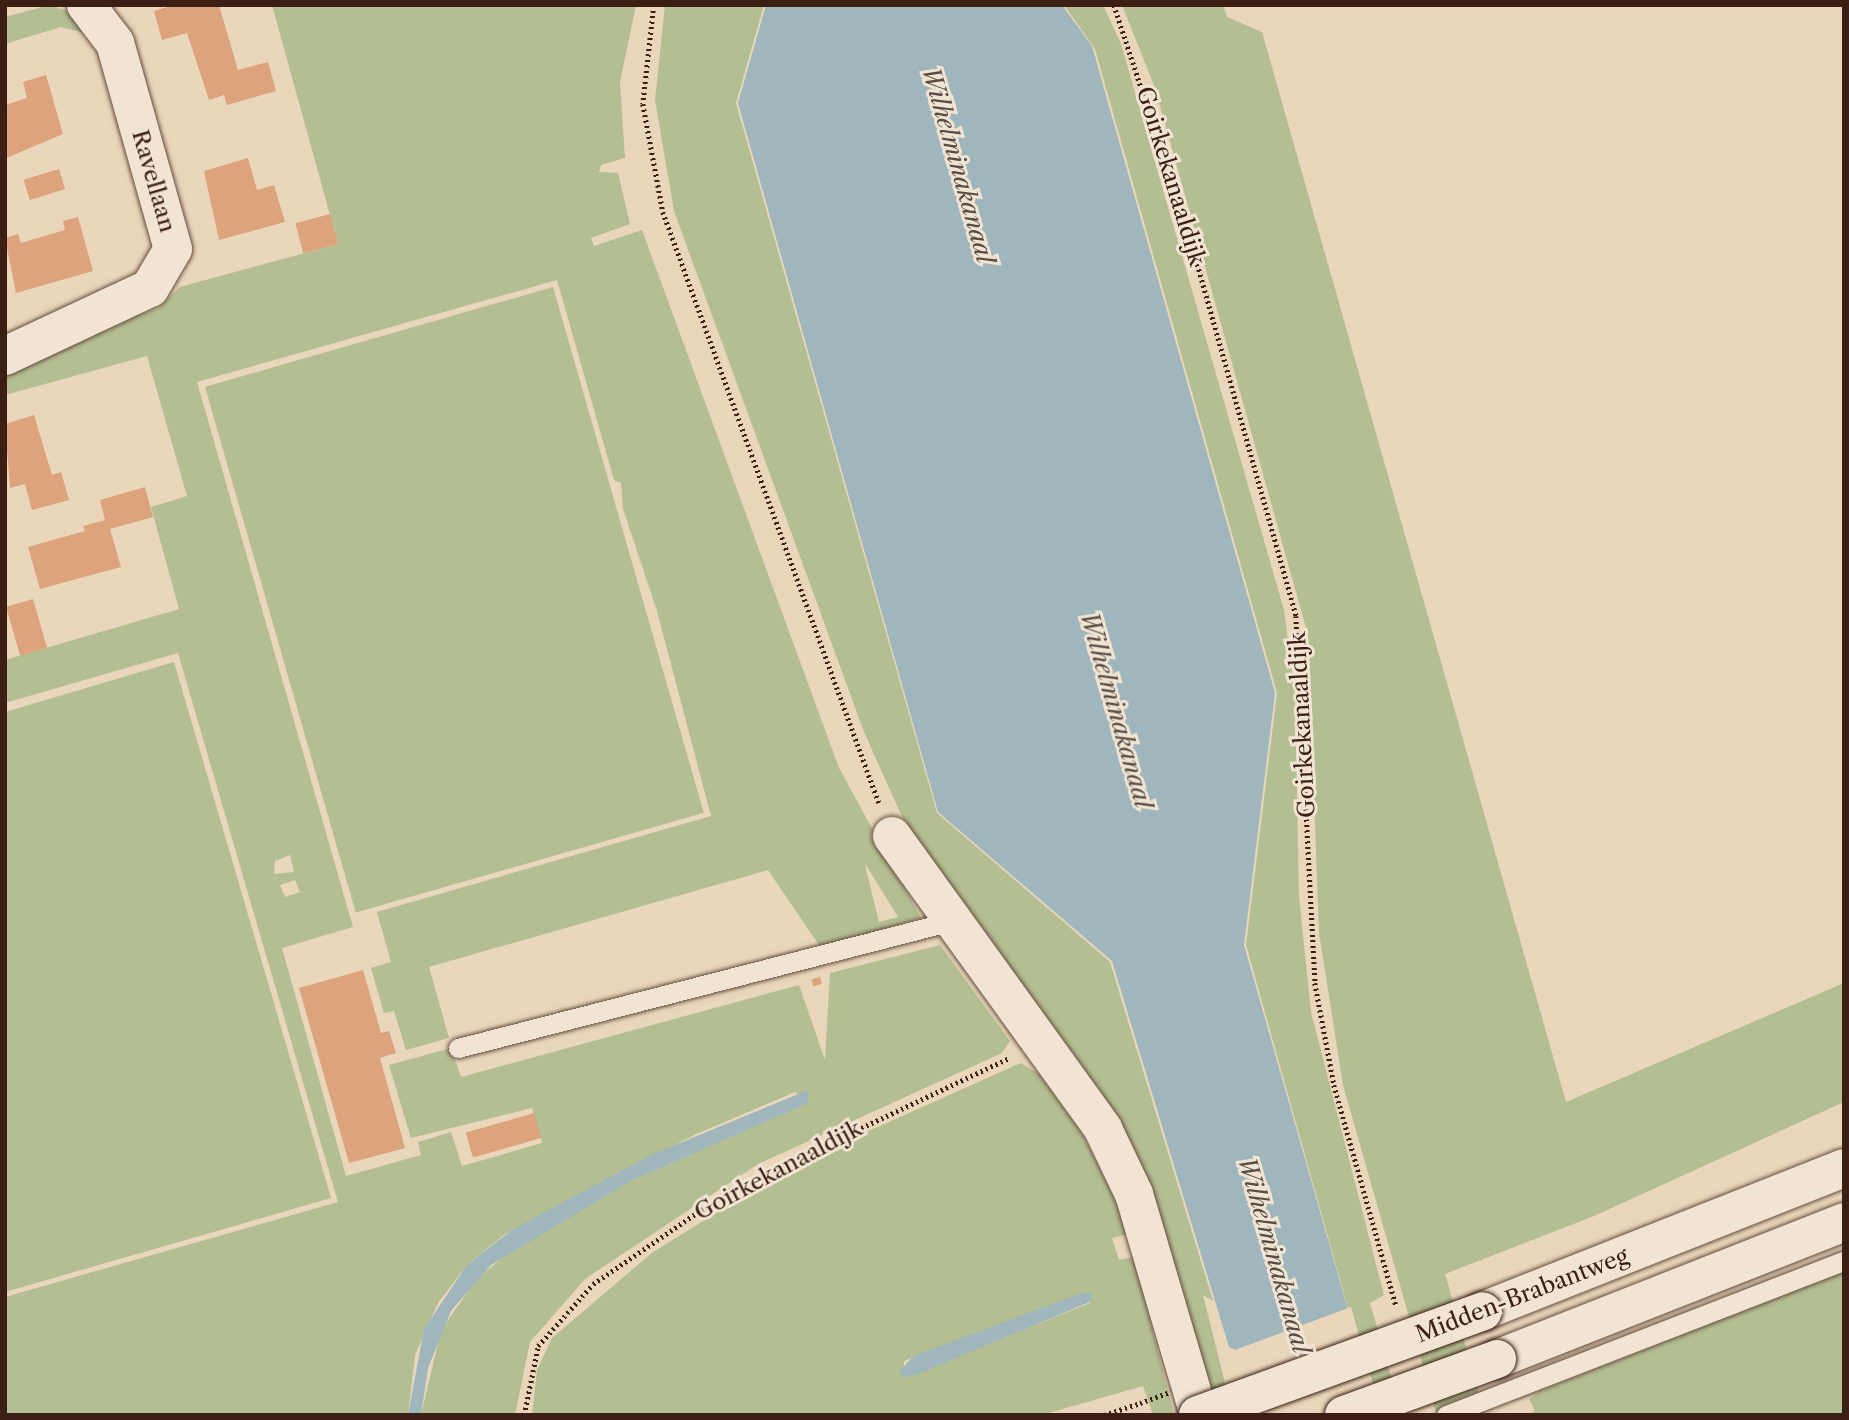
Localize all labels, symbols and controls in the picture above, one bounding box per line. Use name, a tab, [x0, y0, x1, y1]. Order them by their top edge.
water label: Wilhelminakanaal	[916, 63, 1000, 267]
street label: Goirkekanaaldijk	[1131, 83, 1211, 269]
street label: Ravellaan	[126, 127, 182, 235]
water label: Wilhelminakanaal	[1074, 608, 1158, 812]
street label: Goirkekanaaldijk	[1283, 631, 1321, 819]
street label: Goirkekanaaldijk	[689, 1114, 867, 1226]
water label: Wilhelminakanaal	[1232, 1153, 1316, 1357]
street label: Midden-Brabantweg	[1412, 1242, 1632, 1348]

